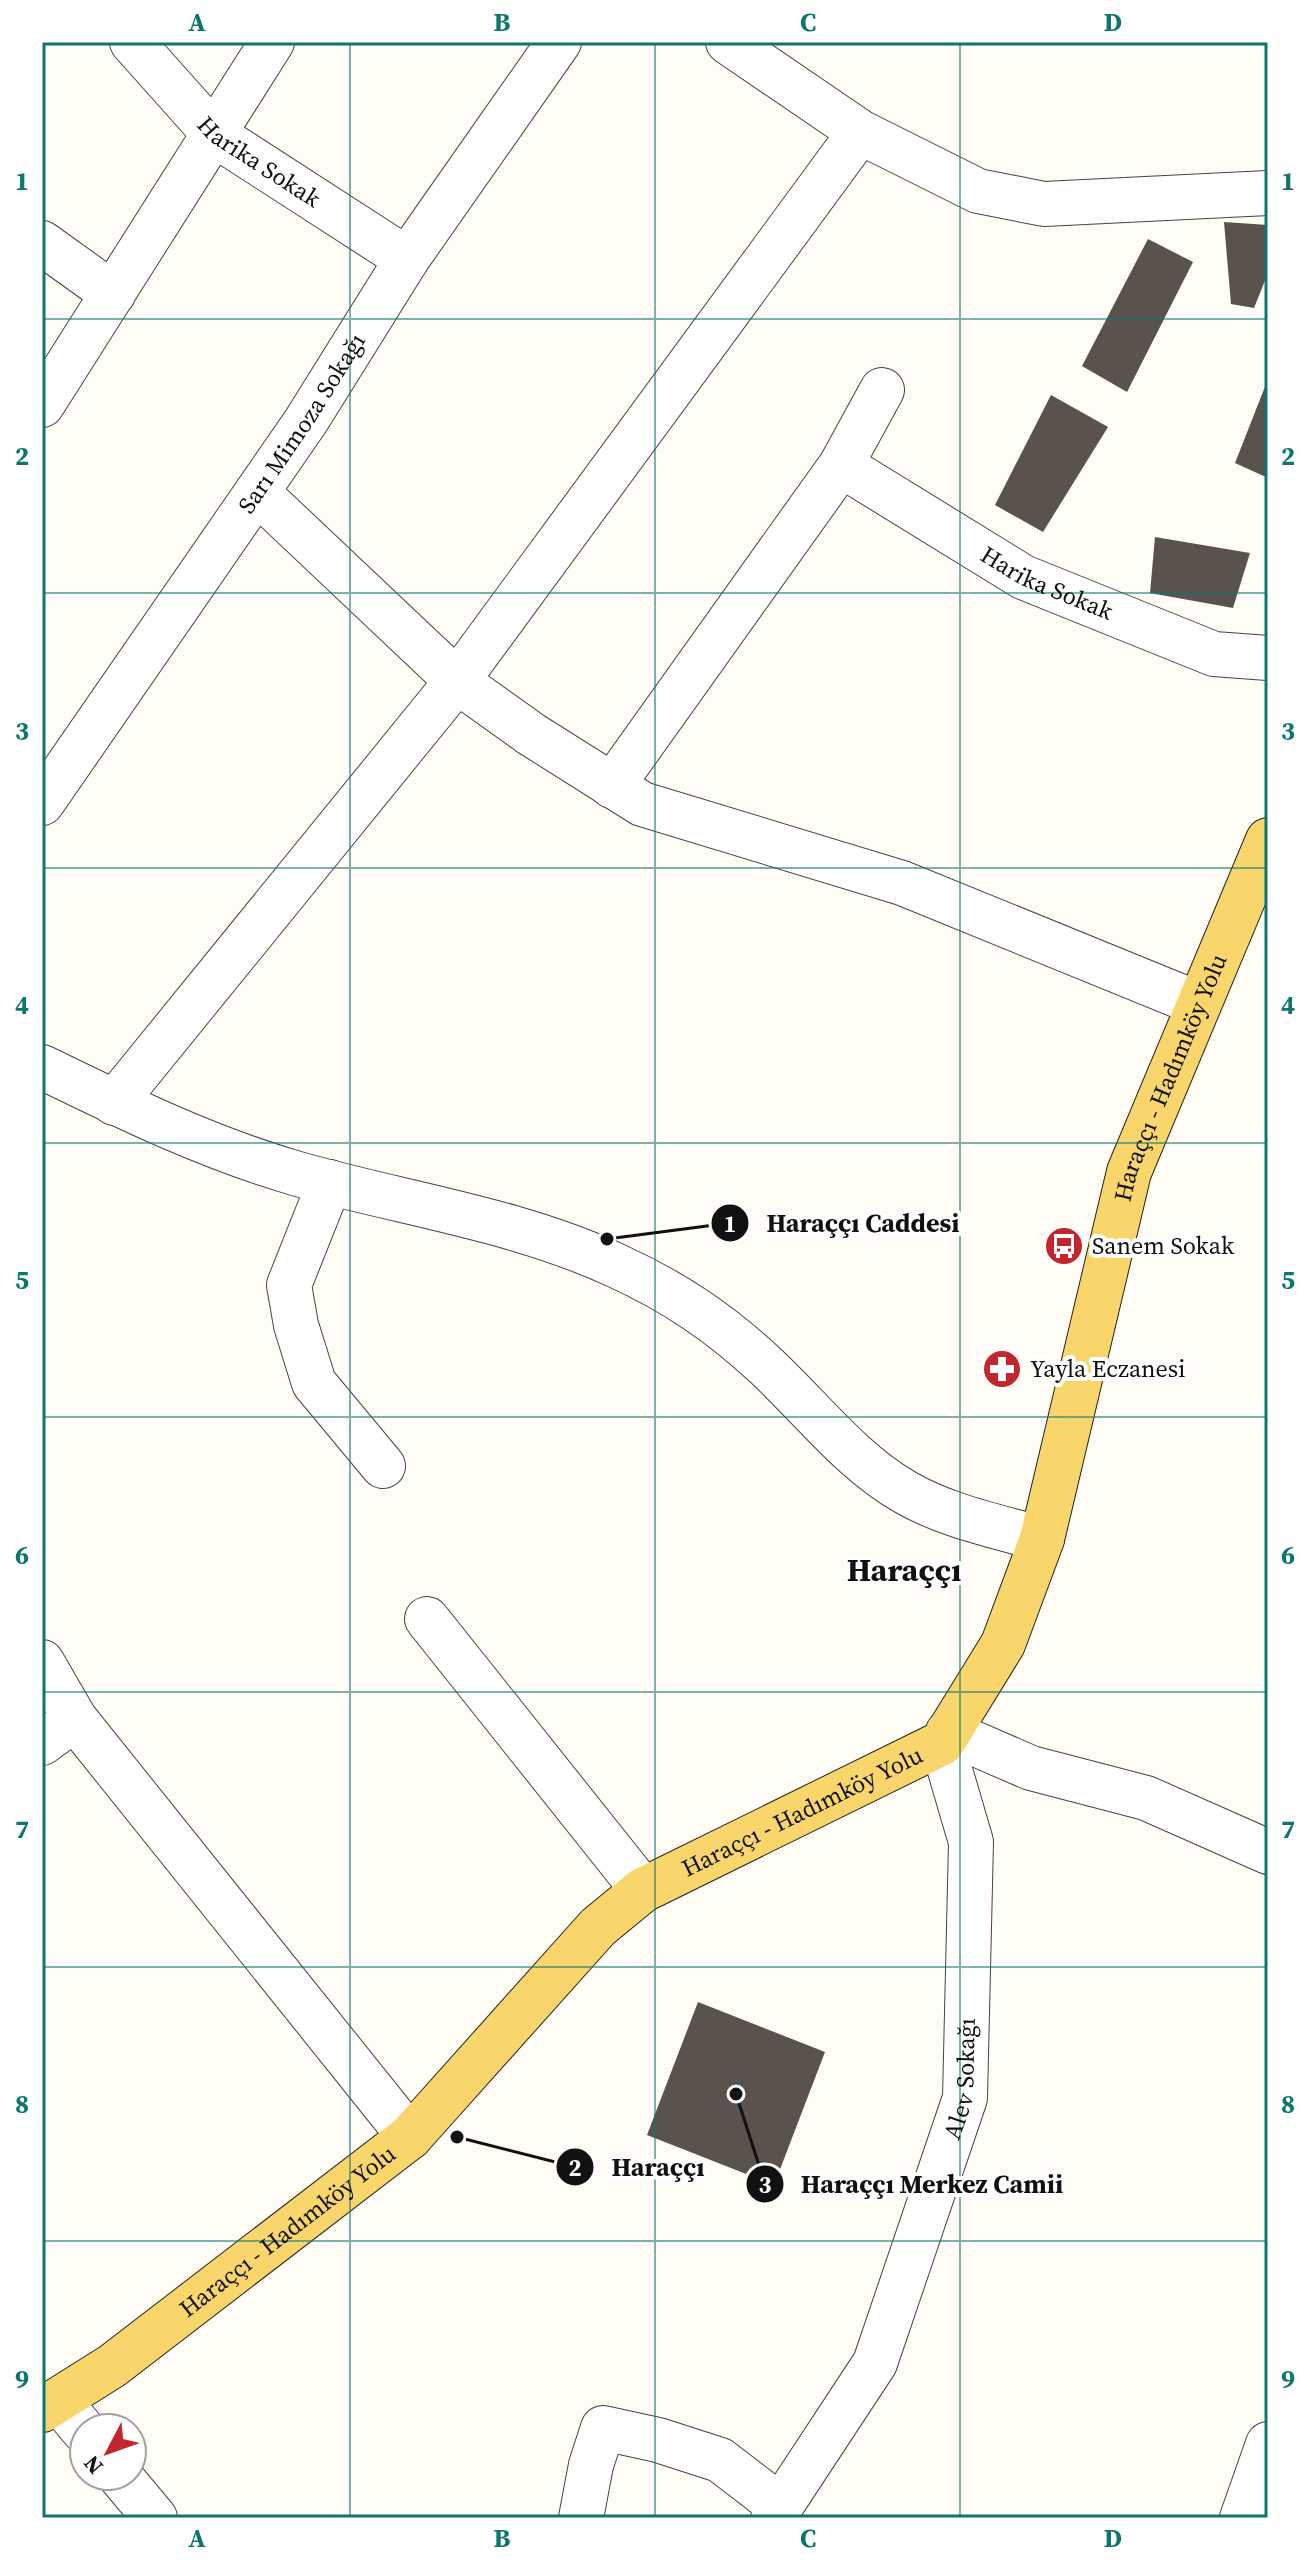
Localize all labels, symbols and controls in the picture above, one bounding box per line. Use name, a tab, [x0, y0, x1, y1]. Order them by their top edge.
text: A	[188, 4, 206, 40]
text: B	[494, 4, 511, 40]
text: C	[800, 4, 816, 40]
text: D	[1104, 4, 1122, 40]
street label: Harika Sokak	[190, 109, 328, 215]
text: 1	[15, 163, 29, 199]
text: 1	[1281, 163, 1295, 199]
street label: Sarı Mimoza Sokağı	[230, 327, 373, 520]
text: 2	[15, 438, 29, 474]
text: 2	[1281, 438, 1295, 474]
street label: Harika Sokak	[975, 538, 1119, 628]
text: 3	[15, 713, 29, 749]
text: 3	[1281, 713, 1295, 749]
street label: Haraççı - Hadımköy Yolu	[1106, 949, 1235, 1204]
text: 4	[15, 987, 29, 1023]
text: 4	[1281, 987, 1295, 1023]
callout: Haraççı Caddesi	[710, 1198, 976, 1248]
text: Haraççı Caddesi	[766, 1205, 960, 1241]
text: 1	[723, 1207, 737, 1240]
bus stop icon: Sanem Sokak	[1043, 1225, 1085, 1267]
place label: Sanem Sokak	[1092, 1229, 1235, 1262]
text: 5	[15, 1262, 29, 1298]
text: 5	[1281, 1262, 1295, 1298]
pharmacy icon: Yayla Eczanesi	[981, 1348, 1023, 1390]
place label: Yayla Eczanesi	[1030, 1352, 1185, 1385]
text: 6	[15, 1537, 29, 1573]
text: 6	[1281, 1537, 1295, 1573]
district label: Haraççı	[847, 1548, 961, 1592]
street label: Haraççı - Hadımköy Yolu	[676, 1738, 928, 1884]
text: 7	[15, 1811, 29, 1847]
text: 7	[1281, 1811, 1295, 1847]
street label: Alev Sokağı	[935, 2018, 983, 2144]
text: 8	[15, 2086, 29, 2122]
text: 8	[1281, 2086, 1295, 2122]
street label: Haraççı - Hadımköy Yolu	[172, 2137, 402, 2324]
callout: Haraççı	[555, 2142, 720, 2192]
text: Haraççı	[611, 2149, 705, 2185]
text: 2	[568, 2151, 582, 2184]
callout: Haraççı Merkez Camii	[745, 2159, 1079, 2209]
text: Haraççı Merkez Camii	[801, 2166, 1063, 2202]
text: 3	[758, 2168, 772, 2201]
text: 9	[15, 2361, 29, 2397]
text: 9	[1281, 2361, 1295, 2397]
north arrow	[68, 2412, 148, 2492]
text: N	[76, 2449, 109, 2481]
text: A	[188, 2520, 206, 2556]
text: B	[494, 2520, 511, 2556]
text: C	[800, 2520, 816, 2556]
text: D	[1104, 2520, 1122, 2556]

